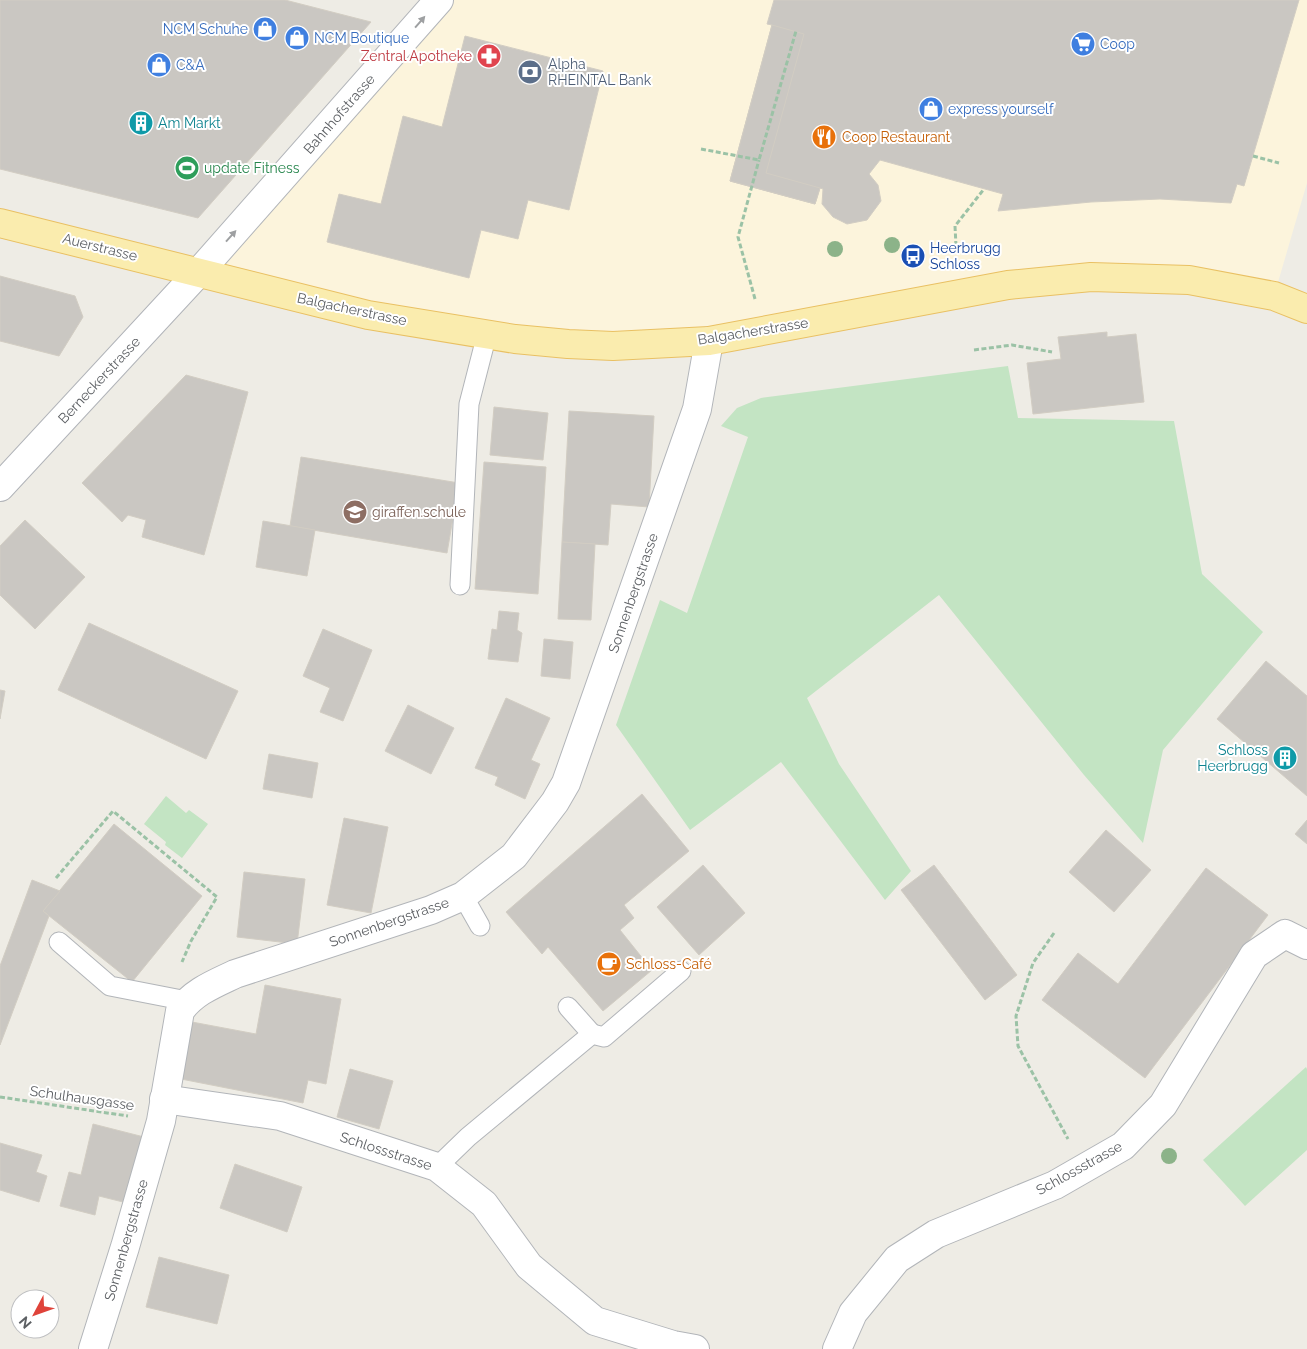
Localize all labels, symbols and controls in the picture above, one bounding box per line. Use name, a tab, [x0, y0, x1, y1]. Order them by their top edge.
shop icon: NCM Schuhe	[252, 16, 278, 42]
one-way arrow	[414, 16, 425, 28]
place label: NCM Schuhe	[163, 21, 248, 37]
shop icon: NCM Boutique	[284, 25, 310, 51]
place label: NCM Boutique	[314, 30, 409, 46]
supermarket icon: Coop	[1070, 31, 1096, 57]
place label: Coop	[1100, 36, 1135, 52]
pharmacy icon: Zentral Apotheke	[476, 43, 502, 69]
place label: Zentral Apotheke	[361, 48, 472, 64]
shop icon: C&A	[146, 52, 172, 78]
place label: Alpha RHEINTAL Bank	[548, 56, 652, 88]
place label: C&A	[176, 57, 205, 73]
bank icon: Alpha RHEINTAL Bank	[517, 59, 543, 85]
street label: Bahnhofstrasse	[300, 71, 378, 157]
shop icon: express yourself	[918, 96, 944, 122]
place label: express yourself	[948, 101, 1055, 117]
building icon: Am Markt	[128, 110, 154, 136]
place label: Am Markt	[158, 115, 221, 131]
restaurant icon: Coop Restaurant	[811, 124, 837, 150]
place label: Coop Restaurant	[842, 129, 951, 145]
sports icon: update Fitness	[174, 155, 200, 181]
place label: update Fitness	[204, 160, 300, 176]
one-way arrow	[226, 229, 237, 242]
street label: Auerstrasse	[61, 230, 139, 264]
place label: Heerbrugg Schloss	[930, 240, 1001, 272]
bus stop icon: Heerbrugg Schloss	[900, 243, 926, 269]
street label: Balgacherstrasse	[296, 290, 408, 328]
street label: Balgacherstrasse	[697, 314, 809, 348]
street label: Berneckerstrasse	[55, 333, 143, 427]
school or university icon: giraffen.schule	[342, 499, 368, 525]
place label: giraffen.schule	[372, 504, 466, 520]
street label: Sonnenbergstrasse	[605, 531, 661, 655]
place label: Schloss Heerbrugg	[1197, 742, 1268, 774]
building icon: Schloss Heerbrugg	[1272, 745, 1298, 771]
street label: Sonnenbergstrasse	[327, 894, 451, 950]
cafe icon: Schloss-Café	[596, 951, 622, 977]
place label: Schloss-Café	[626, 956, 712, 972]
street label: Schulhausgasse	[29, 1083, 135, 1113]
street label: Schlossstrasse	[338, 1129, 434, 1173]
street label: Schlossstrasse	[1033, 1138, 1125, 1198]
street label: Sonnenbergstrasse	[101, 1177, 151, 1303]
north arrow	[10, 1289, 60, 1339]
text: N	[16, 1313, 35, 1332]

